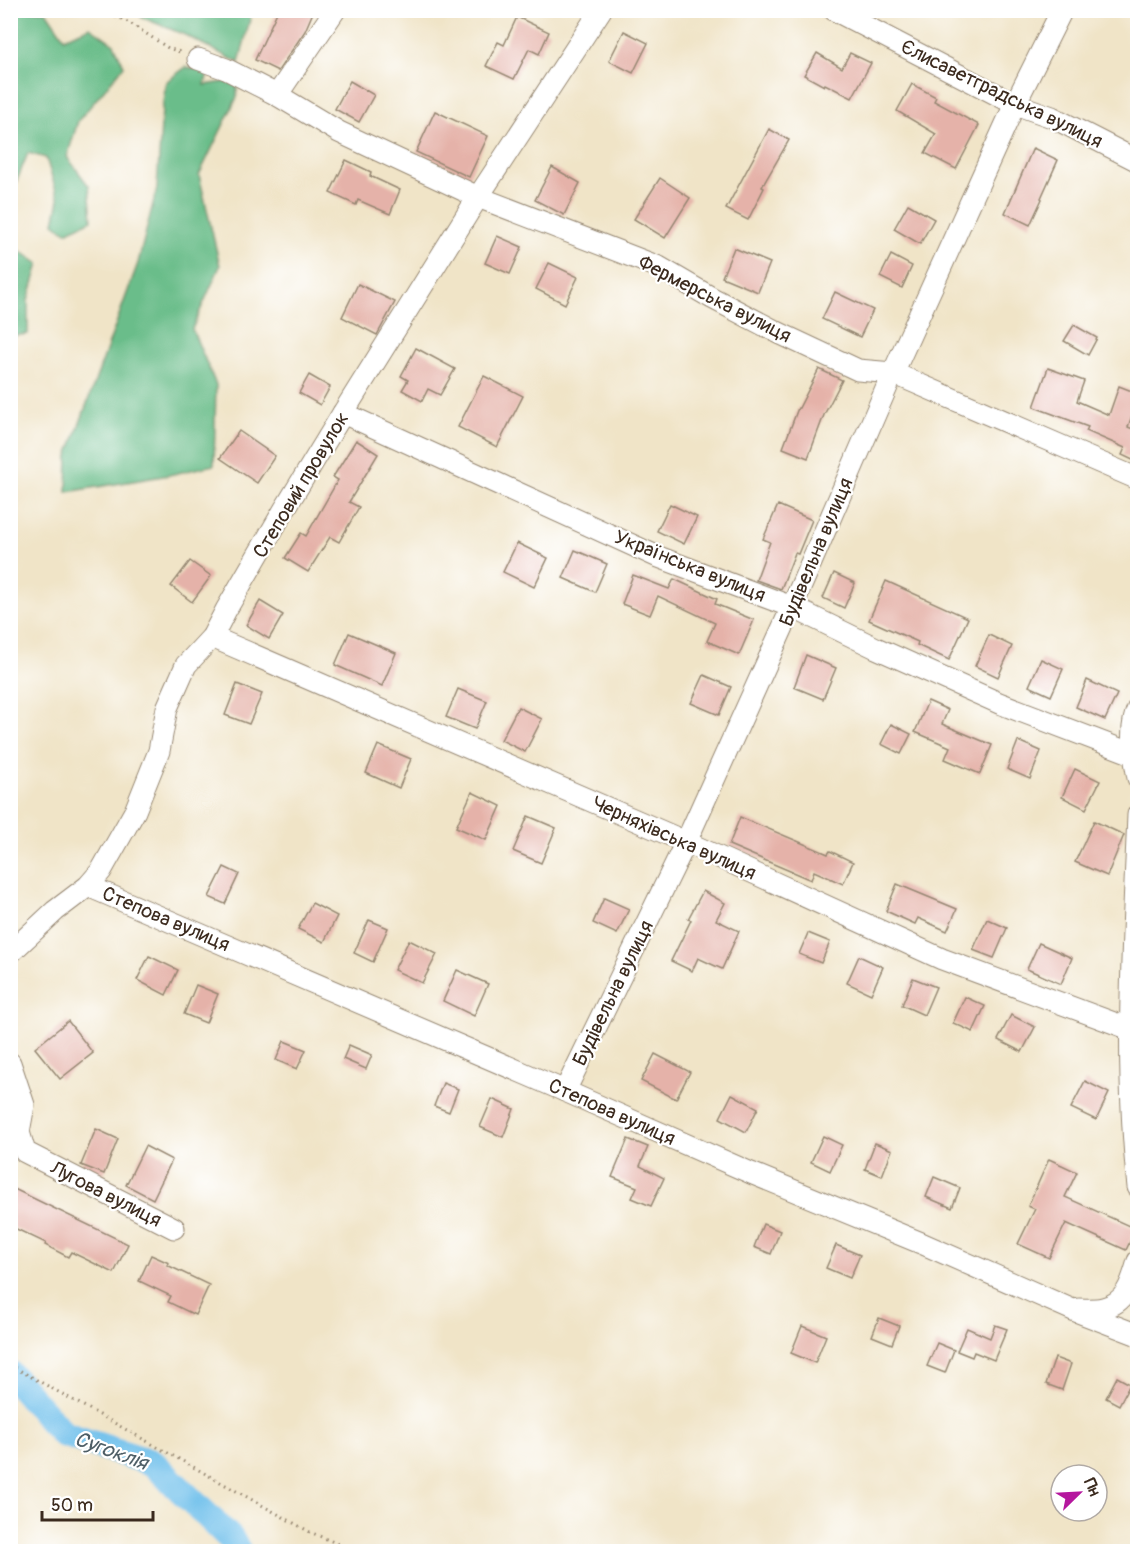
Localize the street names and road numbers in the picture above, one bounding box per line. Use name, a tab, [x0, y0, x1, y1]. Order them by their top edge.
street label: Єлисаветградська вулиця	[897, 34, 1107, 154]
street label: Фермерська вулиця	[634, 250, 796, 348]
street label: Степовий провулок	[248, 407, 354, 563]
street label: Будівельна вулиця	[773, 474, 859, 630]
street label: Українська вулиця	[611, 524, 769, 608]
street label: Черняхівська вулиця	[588, 791, 760, 885]
street label: Степова вулиця	[98, 881, 234, 957]
street label: Будівельна вулиця	[567, 916, 659, 1070]
street label: Степова вулиця	[545, 1073, 679, 1151]
street label: Лугова вулиця	[45, 1155, 166, 1233]

